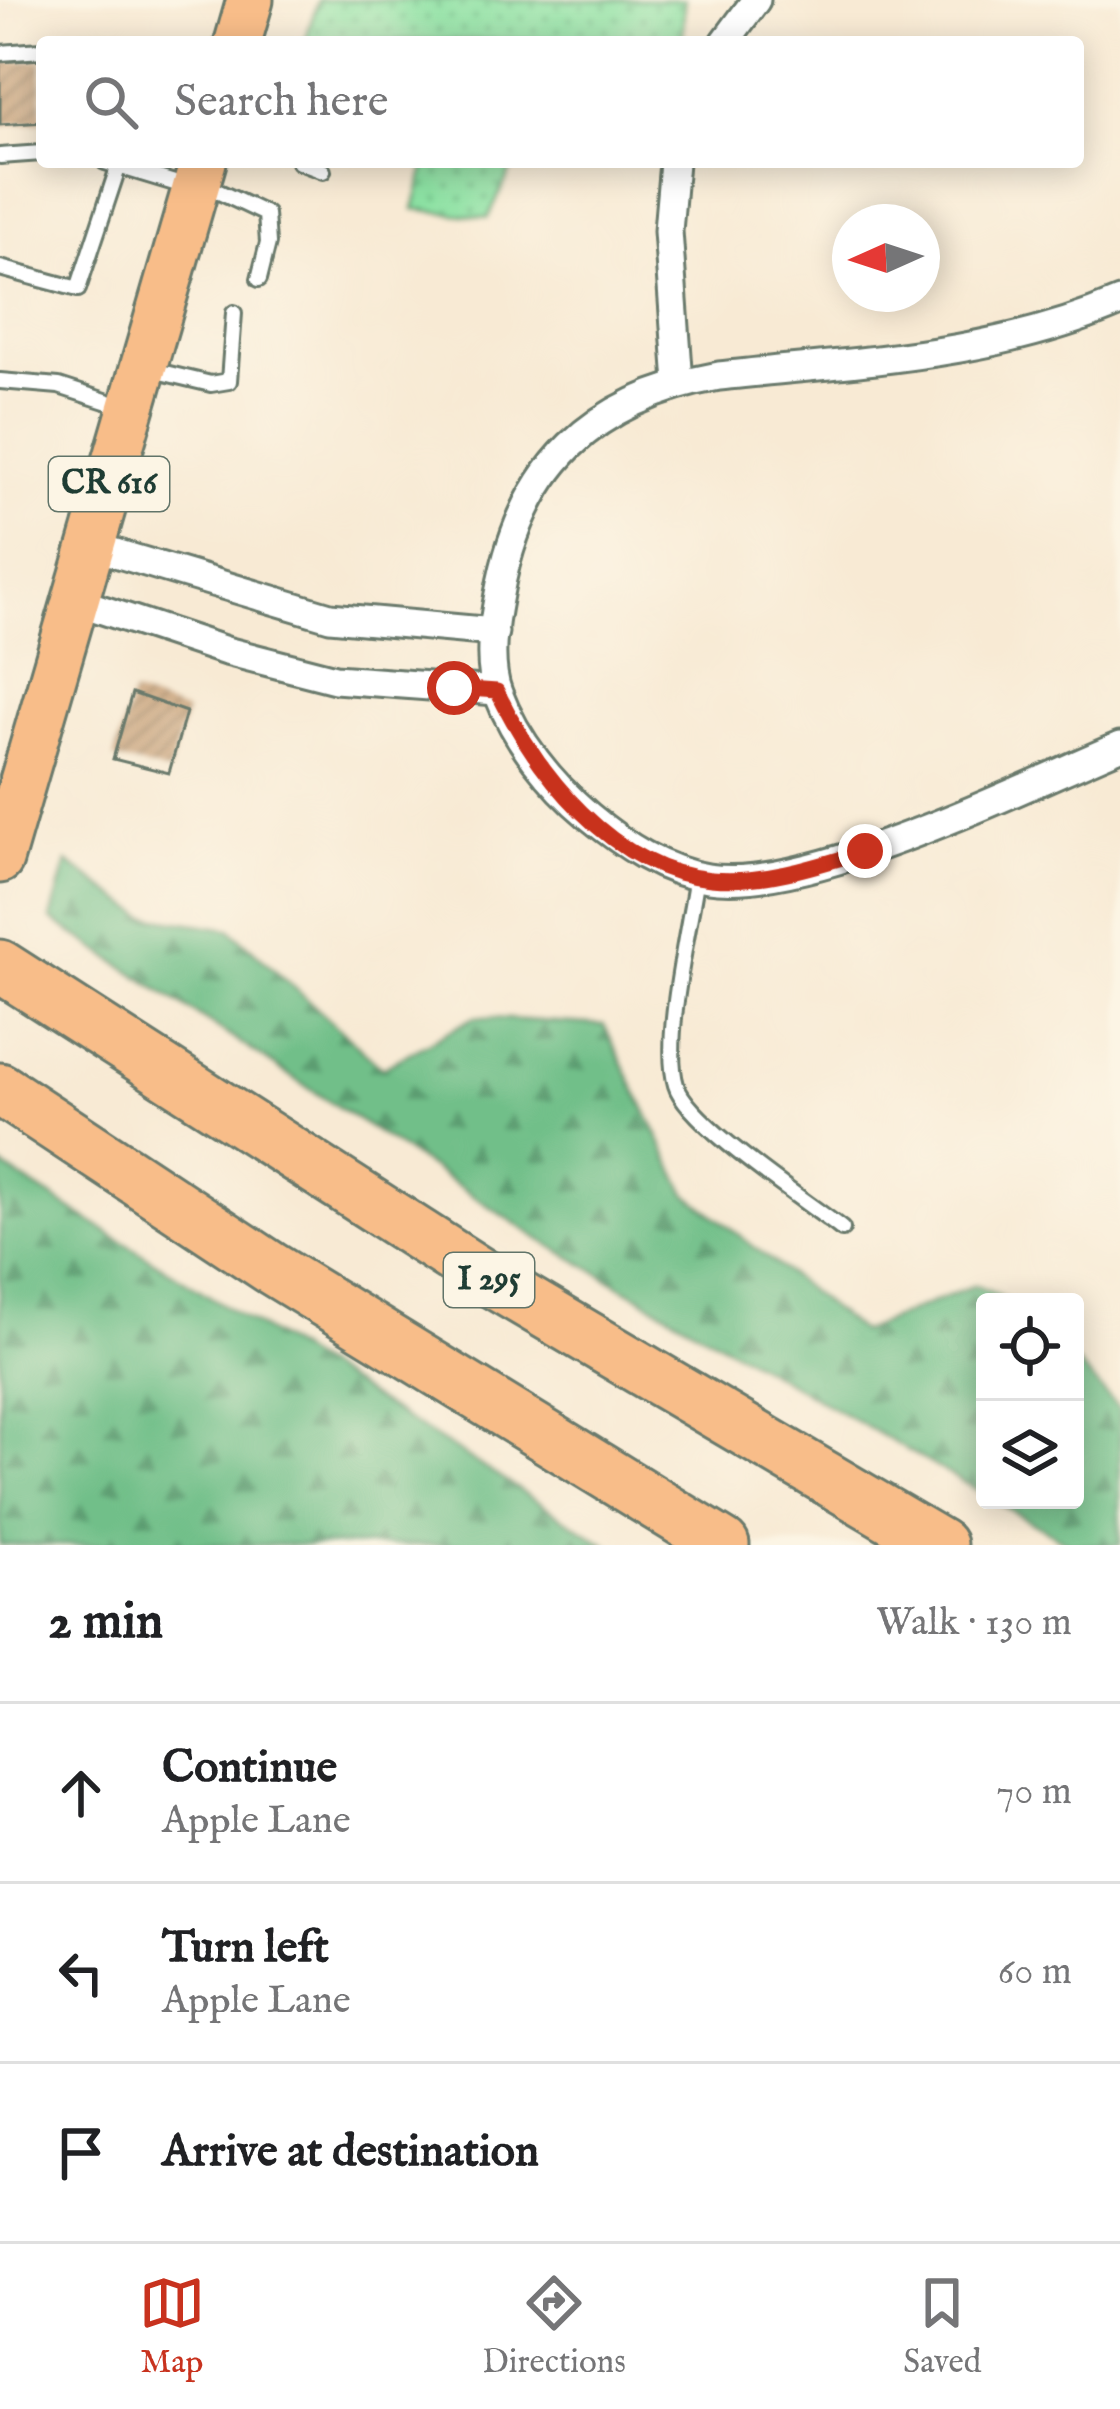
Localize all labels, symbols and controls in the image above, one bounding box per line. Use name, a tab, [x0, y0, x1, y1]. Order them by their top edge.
search box	[36, 36, 1084, 168]
icon: search	[78, 69, 144, 135]
text: Search here	[174, 74, 388, 131]
north arrow	[832, 204, 940, 312]
road number: CR 616	[49, 457, 169, 511]
route start	[427, 661, 481, 715]
route end	[838, 824, 892, 878]
road number: I 295	[444, 1253, 534, 1307]
map controls	[976, 1293, 1084, 1509]
button: locate	[976, 1293, 1084, 1401]
button: layers	[976, 1401, 1084, 1509]
text: 2 min	[48, 1591, 163, 1656]
text: Walk · 130 m	[876, 1599, 1072, 1648]
text: Continue	[162, 1740, 337, 1797]
icon: ahead	[48, 1760, 114, 1826]
text: 70 m	[996, 1768, 1072, 1817]
text: Apple Lane	[162, 1797, 351, 1846]
text: Turn left	[162, 1920, 329, 1977]
icon: left	[48, 1940, 114, 2006]
text: 60 m	[998, 1948, 1072, 1997]
text: Apple Lane	[162, 1977, 351, 2026]
icon: arrive	[48, 2120, 114, 2186]
text: Arrive at destination	[162, 2124, 539, 2181]
tab: Map	[139, 2270, 205, 2384]
tab: Directions	[482, 2270, 626, 2384]
tab: Saved	[903, 2270, 981, 2384]

